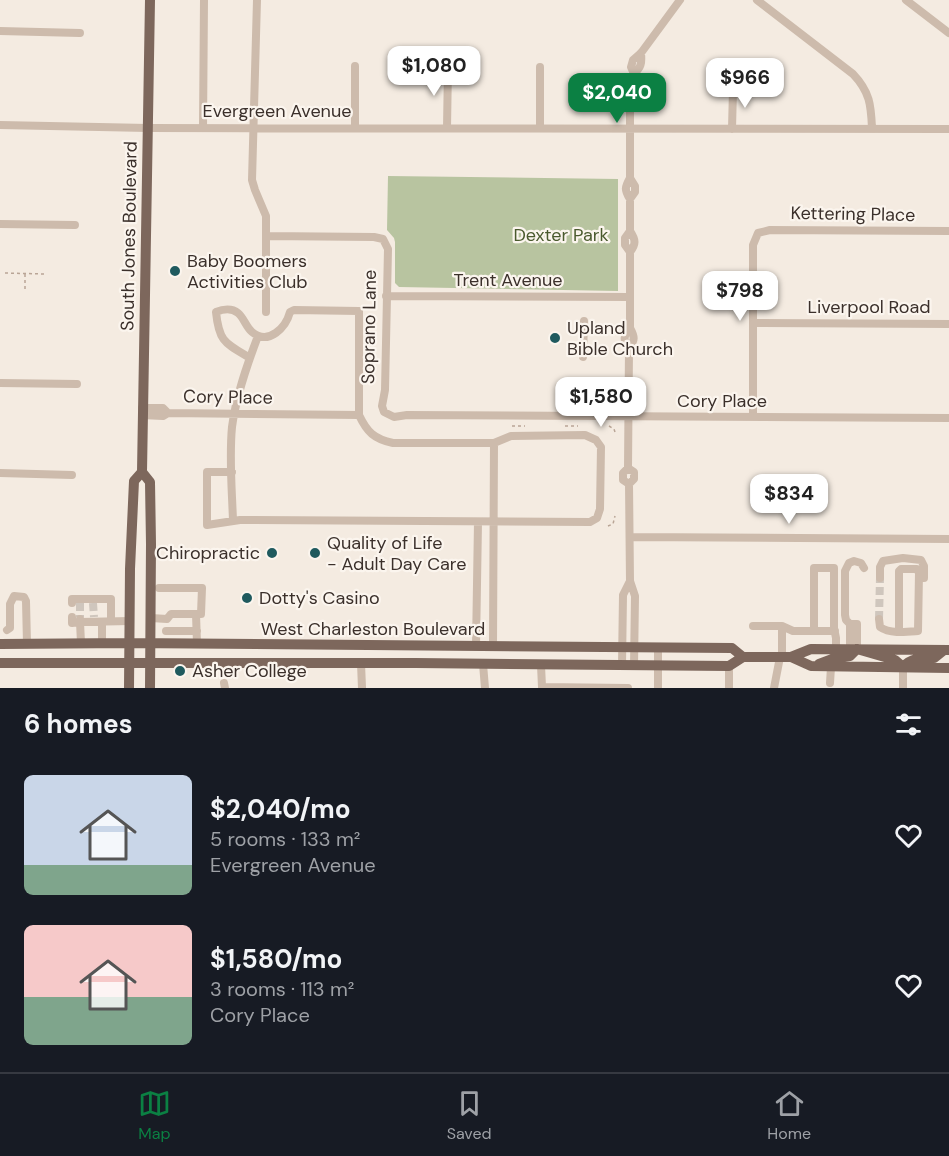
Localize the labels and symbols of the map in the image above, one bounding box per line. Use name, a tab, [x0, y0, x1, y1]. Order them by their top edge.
pin: $1,080	[385, 46, 483, 97]
pin: $966	[709, 58, 781, 109]
pin: $2,040	[568, 73, 666, 124]
street label: Evergreen Avenue	[203, 99, 351, 123]
street label: South Jones Boulevard	[115, 141, 143, 331]
street label: Kettering Place	[790, 201, 916, 227]
park label: Dexter Park	[513, 223, 609, 247]
place label: Baby Boomers Activities Club	[187, 249, 308, 294]
marker: Baby Boomers Activities Club	[168, 264, 182, 278]
street label: Trent Avenue	[454, 268, 562, 292]
street label: Soprano Lane	[356, 270, 382, 384]
pin: $798	[704, 271, 776, 322]
street label: Liverpool Road	[807, 295, 931, 319]
place label: Upland Bible Church	[567, 316, 673, 361]
marker: Upland Bible Church	[548, 331, 562, 345]
pin: $1,580	[552, 377, 650, 428]
street label: Cory Place	[183, 384, 273, 410]
street label: Cory Place	[677, 389, 767, 413]
pin: $834	[753, 474, 825, 525]
place label: Quality of Life - Adult Day Care	[327, 531, 466, 576]
place label: Chiropractic	[156, 541, 260, 565]
marker: Chiropractic	[265, 546, 279, 560]
marker: Quality of Life - Adult Day Care	[308, 546, 322, 560]
place label: Dotty's Casino	[259, 586, 380, 610]
marker: Dotty's Casino	[240, 591, 254, 605]
street label: West Charleston Boulevard	[261, 617, 485, 641]
place label: Asher College	[192, 659, 307, 683]
marker: Asher College	[173, 664, 187, 678]

